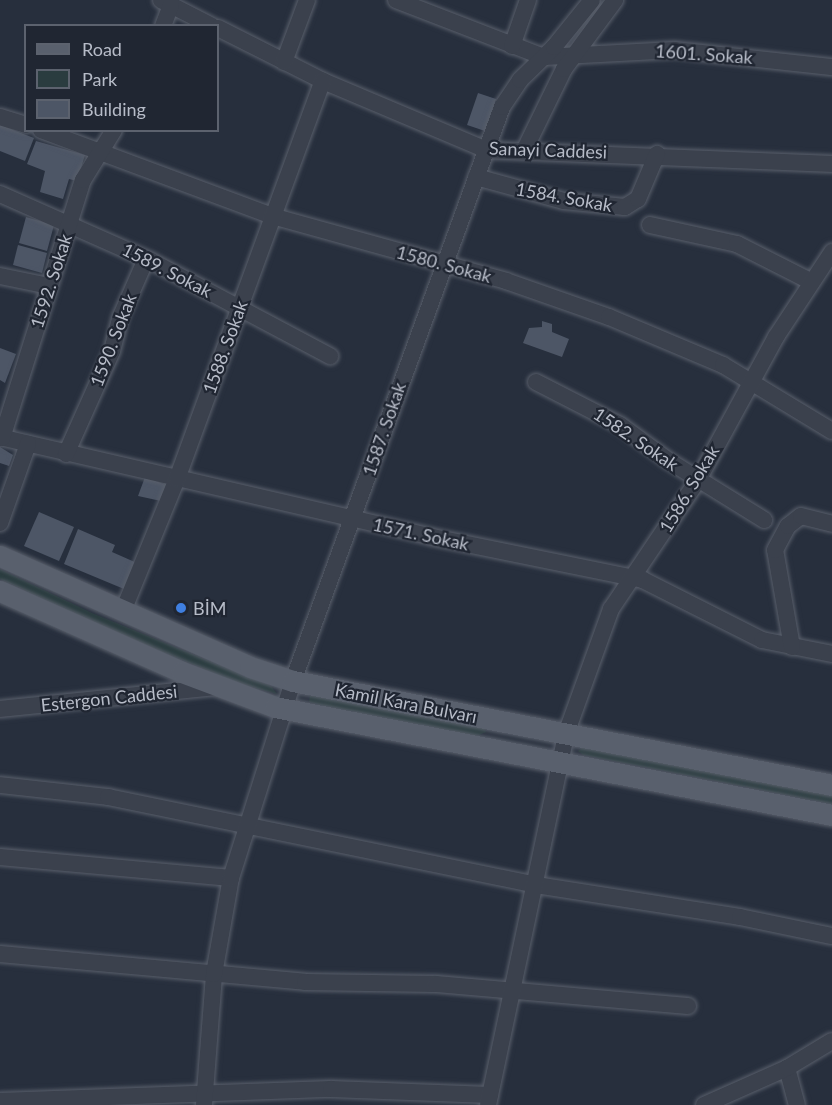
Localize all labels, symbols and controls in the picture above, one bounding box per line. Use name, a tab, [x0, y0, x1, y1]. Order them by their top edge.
legend	[24, 24, 219, 132]
text: Road	[82, 38, 122, 60]
street label: 1601. Sokak	[654, 40, 754, 68]
text: Park	[82, 68, 117, 90]
text: Building	[82, 98, 146, 120]
street label: Sanayi Caddesi	[489, 137, 607, 163]
street label: 1584. Sokak	[514, 178, 614, 216]
street label: 1592. Sokak	[26, 231, 76, 331]
street label: 1589. Sokak	[119, 238, 215, 302]
street label: 1580. Sokak	[394, 241, 494, 287]
street label: 1590. Sokak	[85, 290, 141, 390]
street label: 1588. Sokak	[198, 297, 252, 397]
street label: 1587. Sokak	[358, 379, 410, 479]
street label: 1582. Sokak	[589, 403, 683, 475]
street label: 1586. Sokak	[655, 442, 723, 536]
street label: 1571. Sokak	[371, 513, 471, 555]
place label: BİM	[193, 597, 226, 619]
marker: BİM	[174, 601, 188, 615]
street label: Kamil Kara Bulvarı	[333, 679, 479, 727]
street label: Estergon Caddesi	[40, 680, 178, 716]

